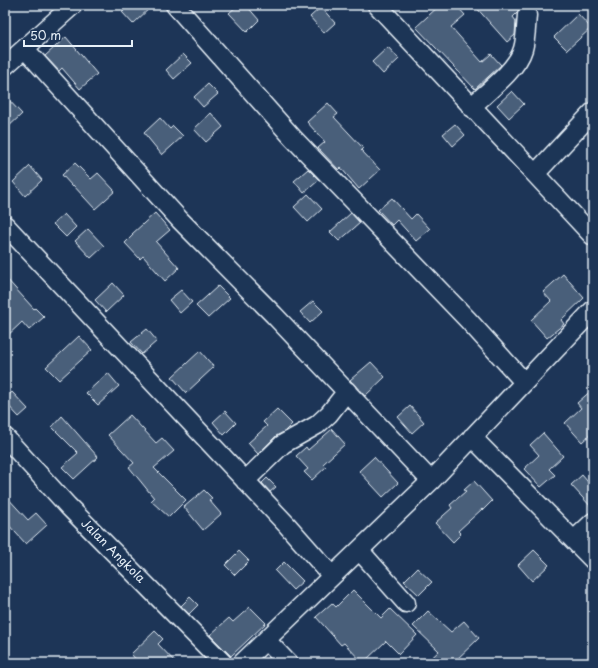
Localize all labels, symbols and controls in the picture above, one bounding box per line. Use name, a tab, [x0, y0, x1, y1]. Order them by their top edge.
scale bar	[24, 22, 132, 48]
text: 50 m	[30, 26, 61, 44]
street label: Jalan Angkola	[78, 514, 150, 587]

